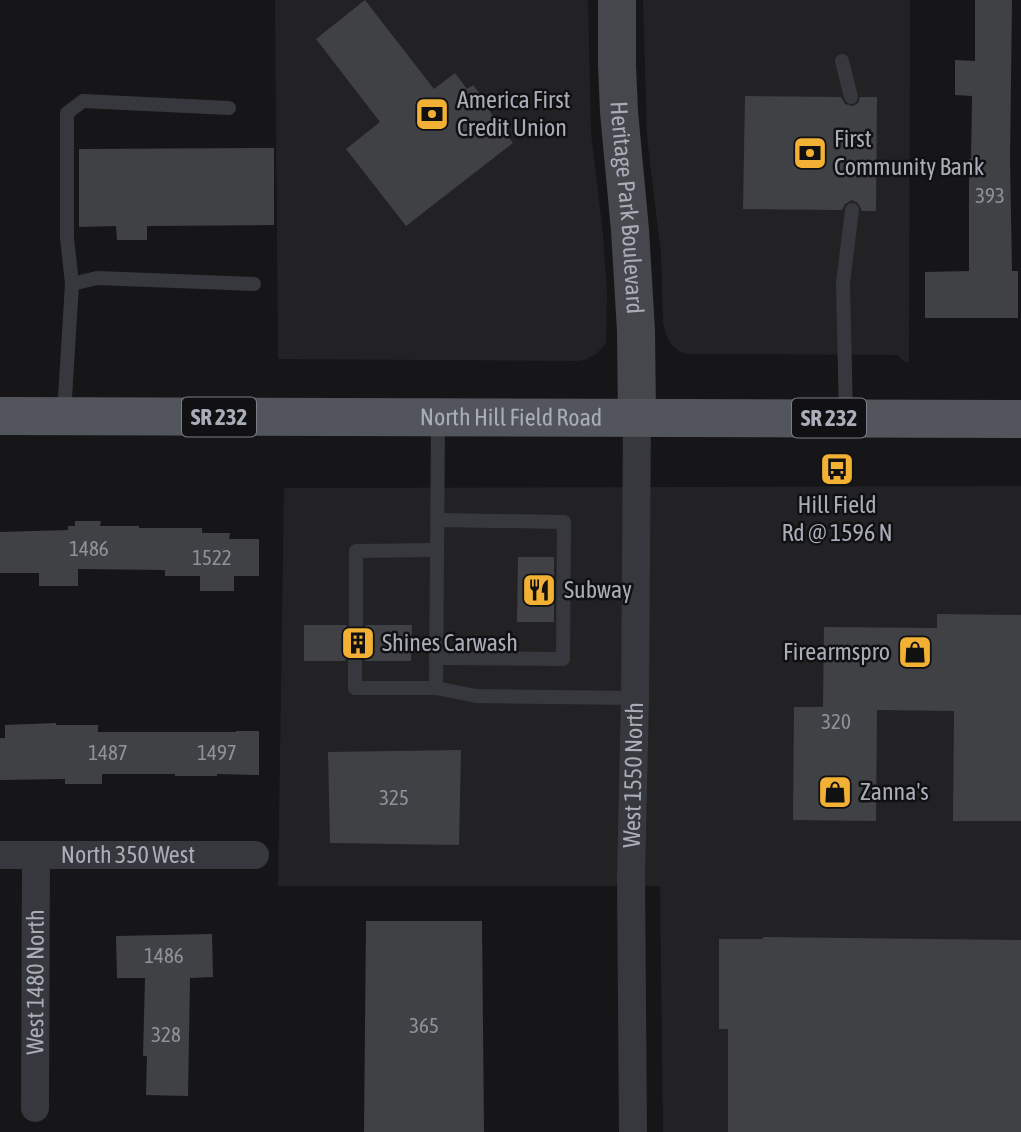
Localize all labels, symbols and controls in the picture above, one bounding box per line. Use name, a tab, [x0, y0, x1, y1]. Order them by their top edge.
place label: America First Credit Union	[457, 86, 571, 141]
bank icon: America First Credit Union	[413, 95, 451, 133]
street label: Heritage Park Boulevard	[606, 101, 649, 315]
place label: First Community Bank	[834, 125, 985, 180]
bank icon: First Community Bank	[791, 134, 829, 172]
house number: 393	[975, 183, 1005, 207]
road number: SR 232	[182, 398, 256, 436]
road number: SR 232	[792, 398, 866, 438]
street label: North Hill Field Road	[420, 403, 602, 431]
bus stop icon: Hill Field Rd @ 1596 N	[818, 450, 856, 488]
place label: Hill Field Rd @ 1596 N	[781, 491, 893, 546]
house number: 1486	[69, 536, 109, 560]
house number: 1522	[192, 545, 232, 569]
restaurant icon: Subway	[520, 571, 558, 609]
place label: Subway	[564, 576, 632, 603]
building icon: Shines Carwash	[339, 624, 377, 662]
place label: Shines Carwash	[382, 629, 518, 656]
shop icon: Firearmspro	[896, 633, 934, 671]
place label: Firearmspro	[783, 638, 890, 665]
street label: West 1550 North	[618, 702, 648, 848]
house number: 320	[821, 709, 851, 733]
house number: 1487	[88, 740, 128, 764]
house number: 1497	[197, 740, 237, 764]
shop icon: Zanna's	[816, 773, 854, 811]
place label: Zanna's	[860, 778, 929, 805]
house number: 325	[379, 785, 409, 809]
street label: North 350 West	[61, 841, 195, 868]
street label: West 1480 North	[21, 909, 49, 1055]
house number: 1486	[144, 943, 184, 967]
house number: 365	[409, 1013, 439, 1037]
house number: 328	[151, 1022, 181, 1046]

